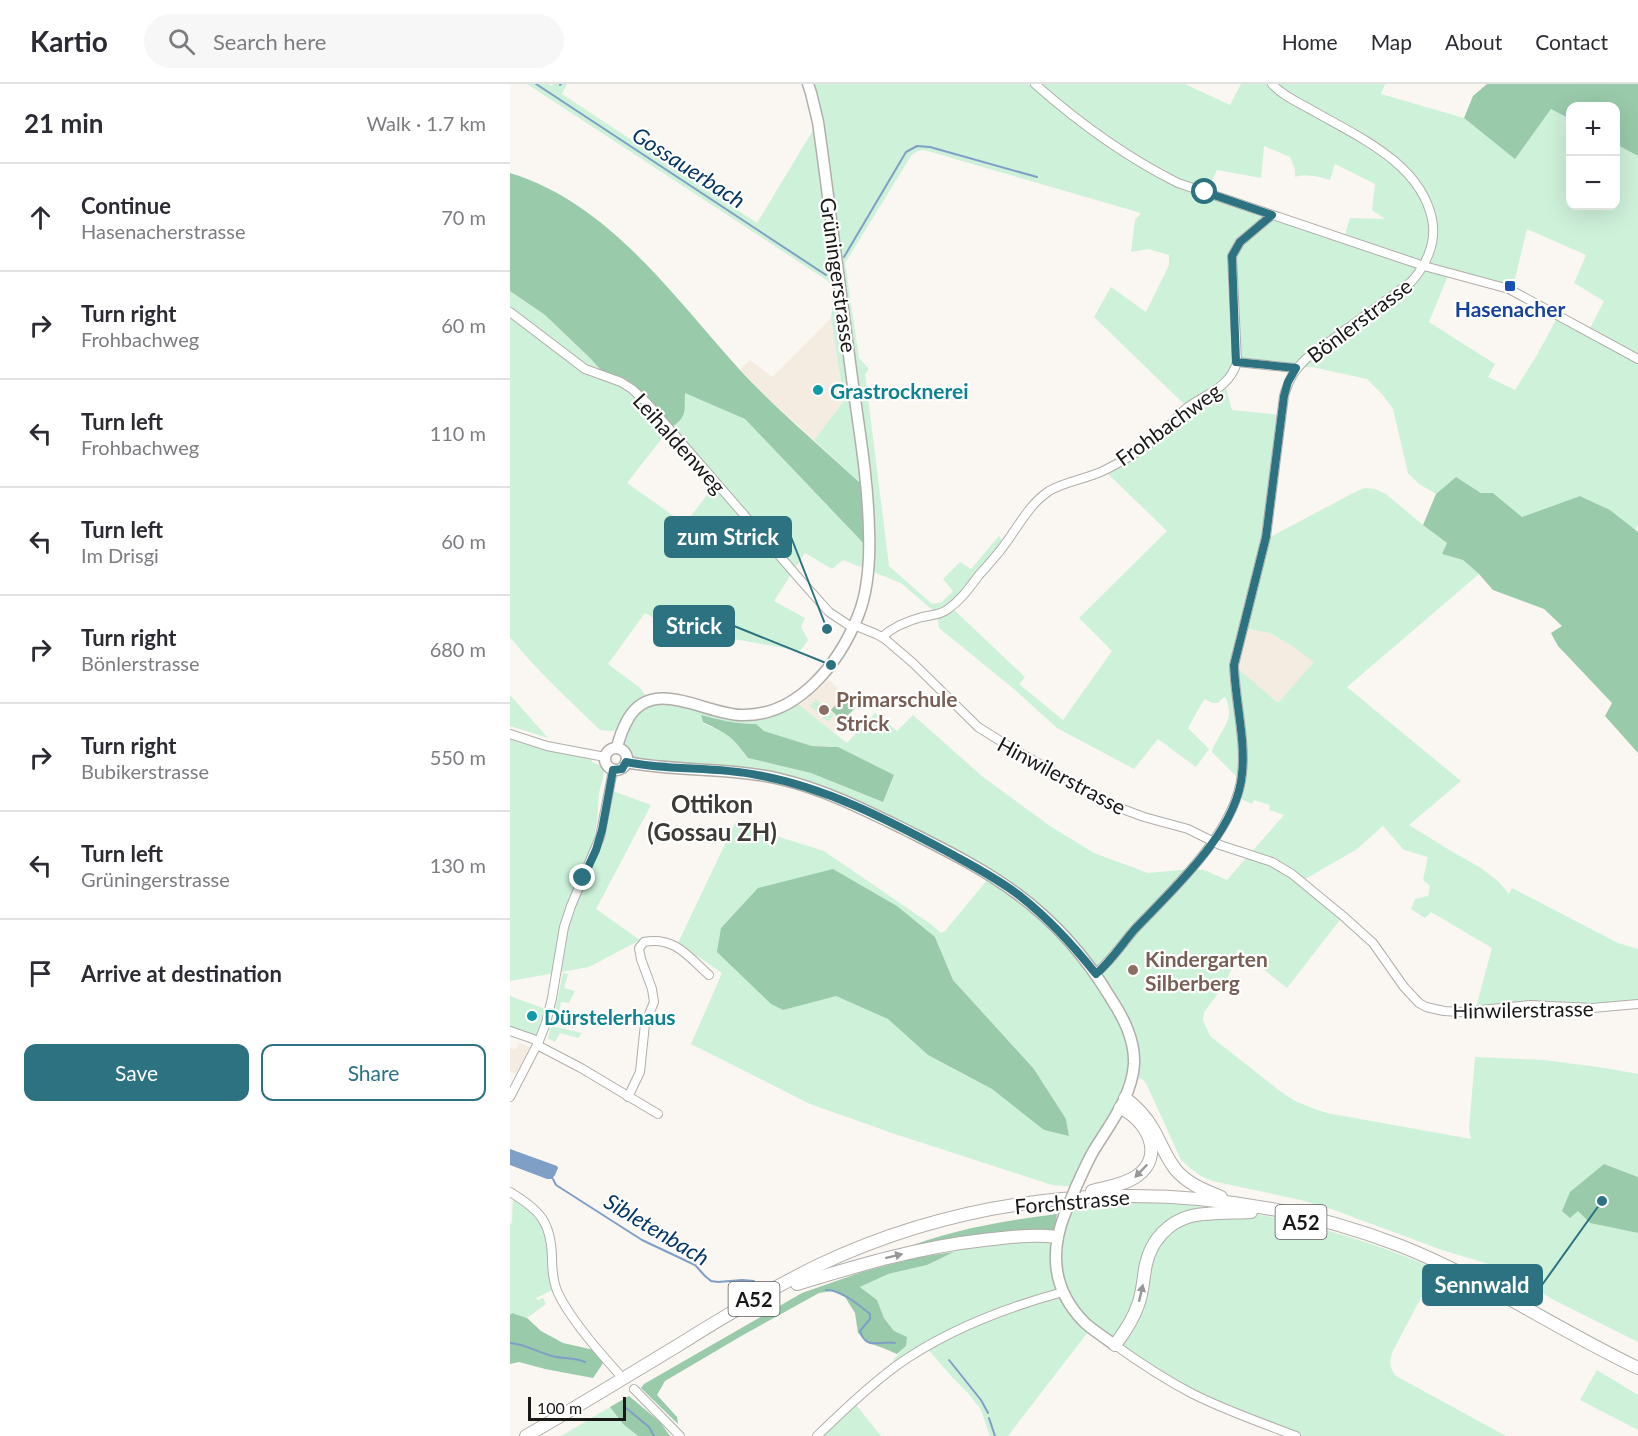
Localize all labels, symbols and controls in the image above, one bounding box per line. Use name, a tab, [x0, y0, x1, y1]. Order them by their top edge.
search box	[144, 14, 564, 68]
text: Kartio	[30, 24, 108, 58]
icon: search	[165, 25, 198, 58]
text: Search here	[213, 28, 326, 55]
text: Home	[1282, 29, 1338, 54]
text: Map	[1371, 29, 1412, 54]
text: About	[1445, 29, 1502, 54]
text: Contact	[1535, 29, 1608, 54]
map controls	[1566, 102, 1620, 210]
button: +	[1566, 102, 1620, 156]
text: 21 min	[24, 107, 104, 139]
text: Walk · 1.7 km	[367, 111, 486, 135]
water label: Gossauerbach	[627, 120, 751, 214]
button: −	[1566, 156, 1620, 210]
route start	[1191, 178, 1217, 204]
text: Continue	[81, 192, 171, 219]
street label: Grüningerstrasse	[816, 196, 862, 354]
icon: ahead	[24, 201, 57, 234]
text: 70 m	[441, 205, 486, 229]
text: Hasenacherstrasse	[81, 219, 246, 243]
street label: Bönlerstrasse	[1302, 273, 1416, 367]
marker: Hasenacher	[1503, 279, 1517, 293]
place label: Hasenacher	[1455, 296, 1565, 321]
text: Turn right	[81, 300, 176, 327]
icon: right	[24, 309, 57, 342]
text: 60 m	[441, 313, 486, 337]
text: Frohbachweg	[81, 327, 199, 351]
street label: Frohbachweg	[1110, 377, 1226, 471]
place label: Grastrocknerei	[830, 378, 969, 403]
marker: Grastrocknerei	[811, 383, 825, 397]
street label: Leihaldenweg	[629, 388, 732, 498]
text: Turn left	[81, 408, 163, 435]
icon: left	[24, 417, 57, 450]
text: 110 m	[430, 421, 486, 445]
text: Frohbachweg	[81, 435, 199, 459]
text: Turn left	[81, 516, 163, 543]
callout: zum Strick	[665, 517, 791, 557]
text: zum Strick	[677, 523, 779, 550]
icon: left	[24, 525, 57, 558]
text: 60 m	[441, 529, 486, 553]
text: Im Drisgi	[81, 543, 159, 567]
callout: Strick	[654, 606, 734, 646]
text: Strick	[666, 612, 722, 639]
text: Turn right	[81, 624, 176, 651]
icon: right	[24, 633, 57, 666]
text: 680 m	[430, 637, 486, 661]
text: Bönlerstrasse	[81, 651, 200, 675]
place label: Primarschule Strick	[836, 686, 958, 735]
marker: Primarschule Strick	[817, 703, 831, 717]
street label: Hinwilerstrasse	[994, 731, 1130, 819]
text: Turn right	[81, 732, 176, 759]
icon: right	[24, 741, 57, 774]
text: 550 m	[430, 745, 486, 769]
text: Bubikerstrasse	[81, 759, 209, 783]
district label: Ottikon (Gossau ZH)	[647, 789, 777, 846]
text: Turn left	[81, 840, 163, 867]
icon: left	[24, 849, 57, 882]
text: 130 m	[430, 853, 486, 877]
route end	[569, 864, 595, 890]
text: Grüningerstrasse	[81, 867, 230, 891]
place label: Kindergarten Silberberg	[1145, 946, 1268, 995]
icon: arrive	[24, 957, 57, 990]
text: Arrive at destination	[81, 960, 282, 987]
marker: Kindergarten Silberberg	[1126, 963, 1140, 977]
street label: Hinwilerstrasse	[1452, 995, 1594, 1023]
place label: Dürstelerhaus	[544, 1004, 675, 1029]
marker: Dürstelerhaus	[525, 1009, 539, 1023]
button: Save	[24, 1044, 249, 1101]
button: Share	[261, 1044, 486, 1101]
one-way arrow	[1134, 1163, 1148, 1178]
street label: Forchstrasse	[1013, 1184, 1131, 1218]
water label: Sibletenbach	[600, 1187, 714, 1271]
road number: A52	[1276, 1205, 1326, 1239]
one-way arrow	[884, 1250, 903, 1260]
callout: Sennwald	[1423, 1265, 1542, 1305]
text: Sennwald	[1434, 1271, 1530, 1298]
road number: A52	[728, 1282, 780, 1316]
one-way arrow	[1137, 1283, 1146, 1302]
scale bar	[528, 1394, 626, 1422]
text: 100 m	[537, 1398, 582, 1417]

